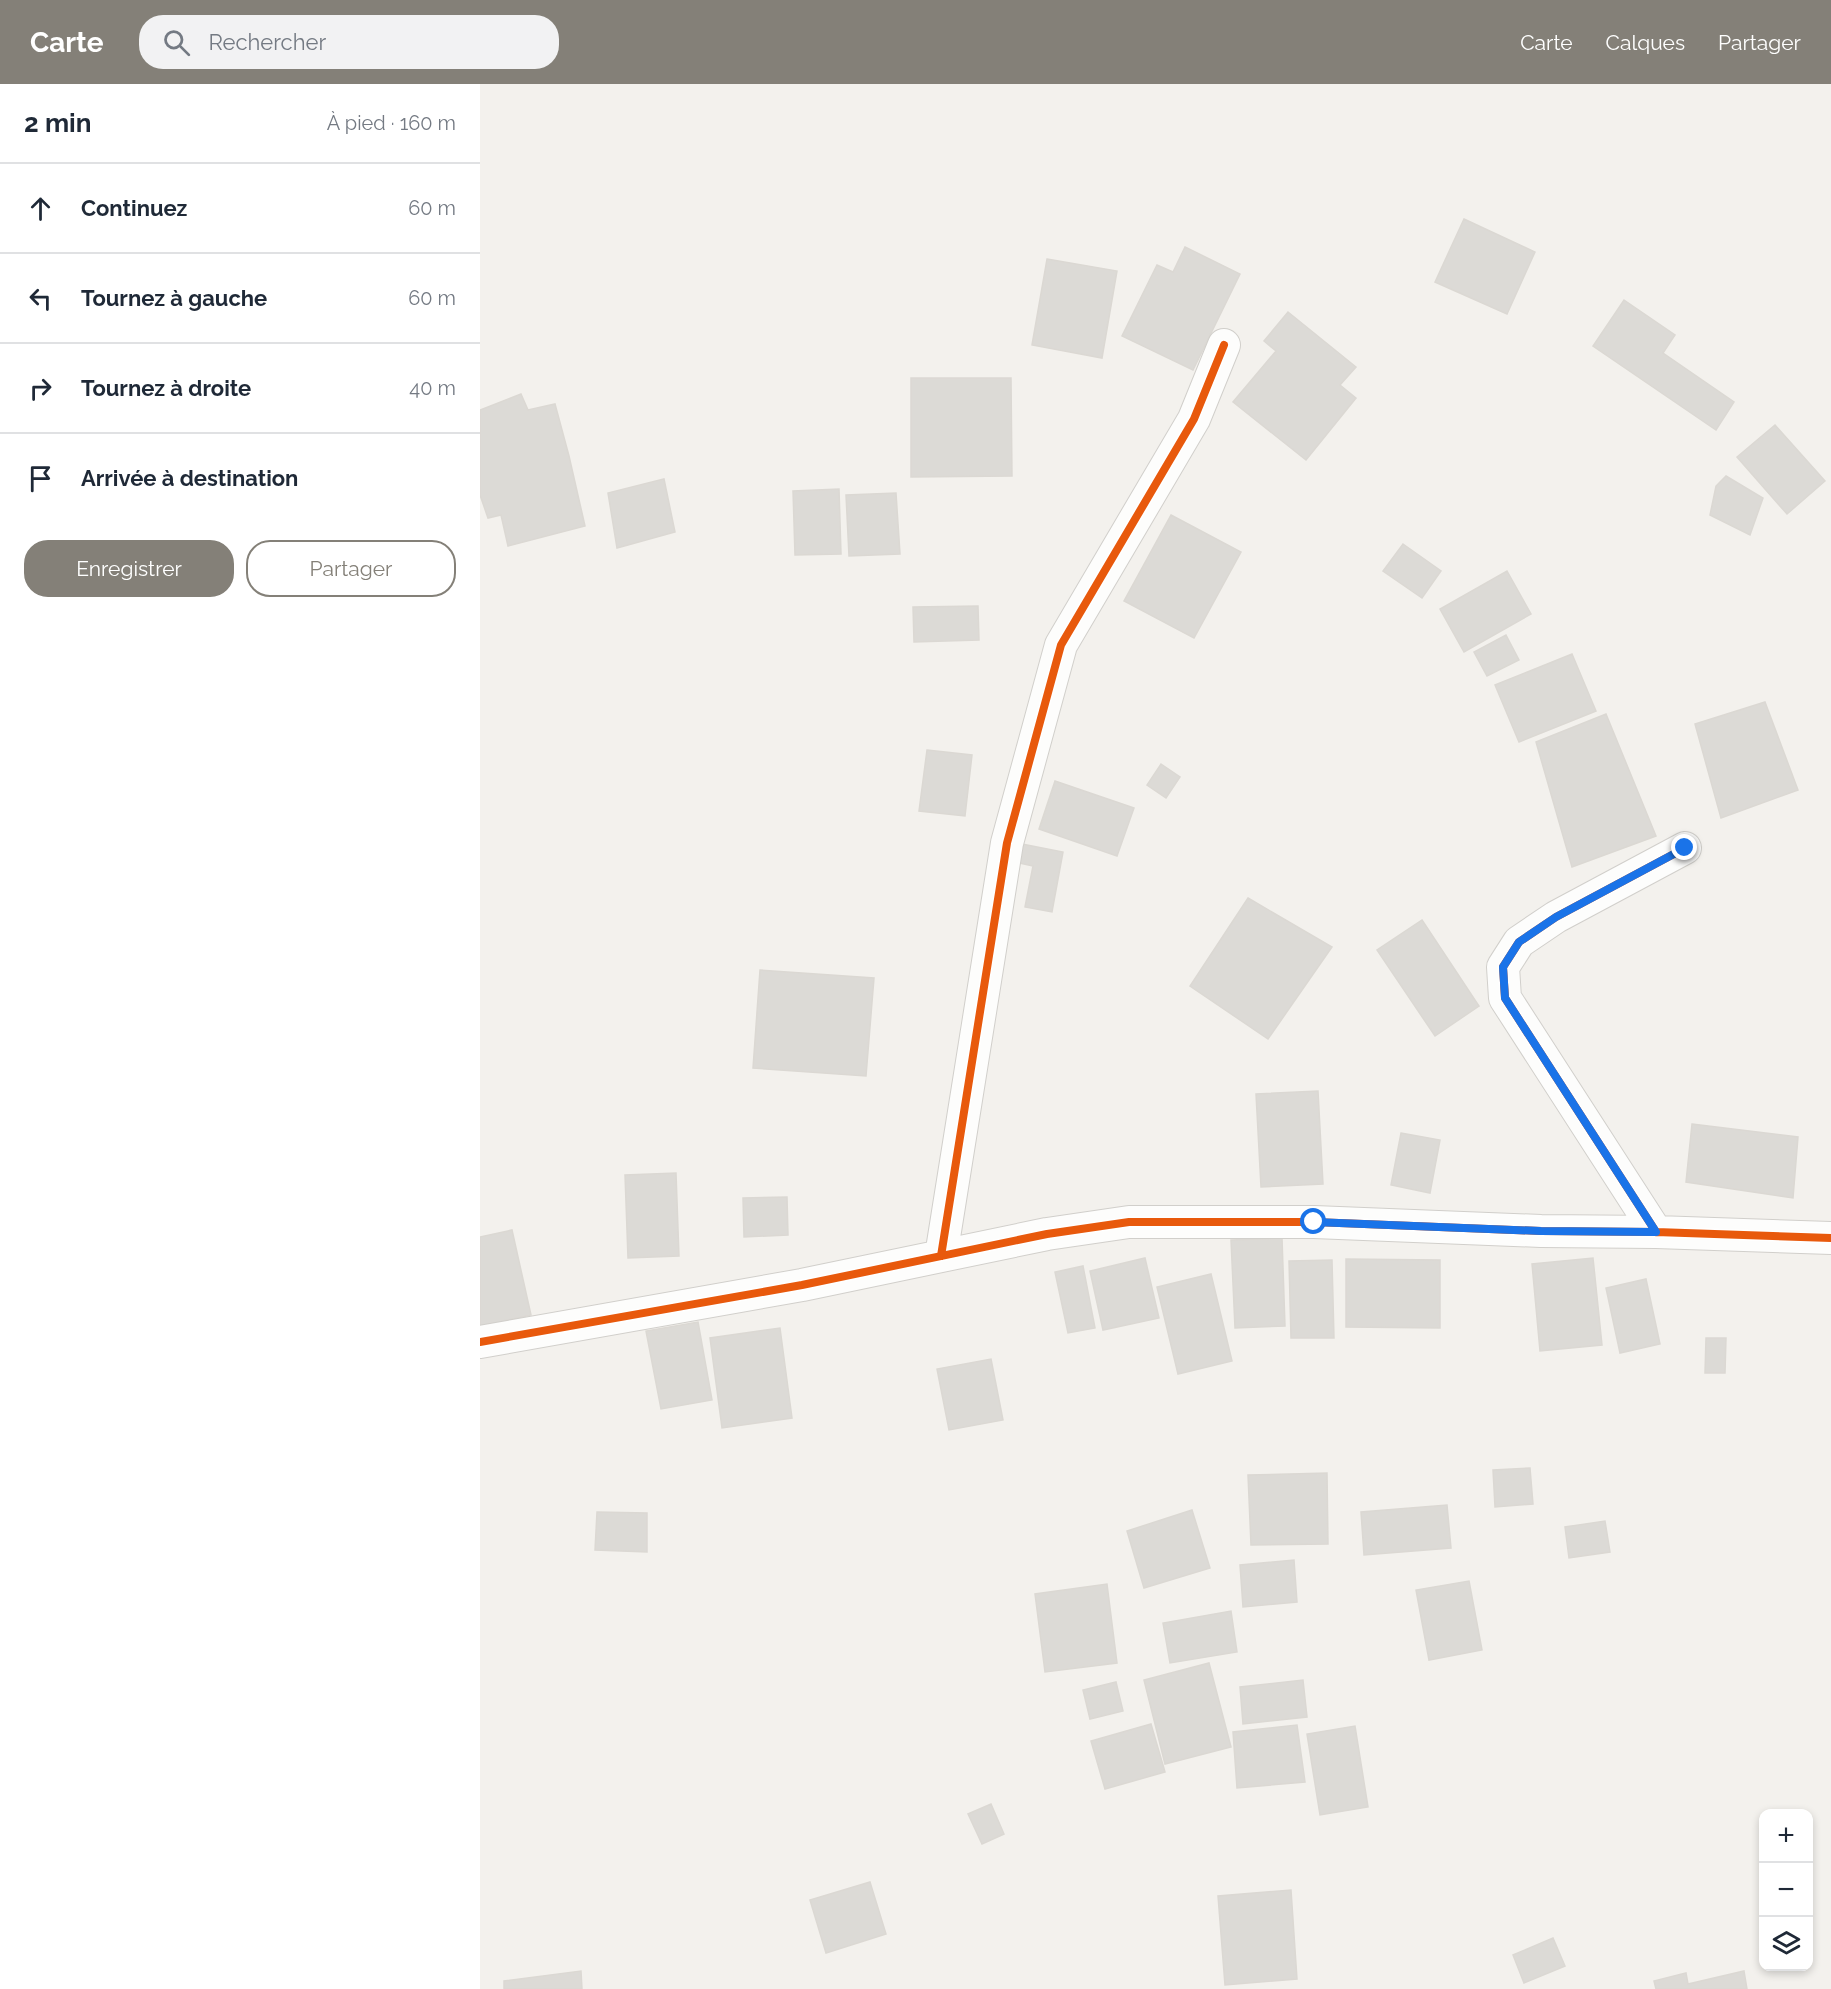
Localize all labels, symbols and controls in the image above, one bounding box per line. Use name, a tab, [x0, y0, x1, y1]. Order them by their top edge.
search box	[139, 15, 559, 69]
text: Carte	[30, 26, 103, 59]
icon: search	[160, 26, 193, 59]
text: Rechercher	[208, 29, 326, 55]
text: Carte	[1520, 30, 1573, 55]
text: Calques	[1606, 30, 1685, 55]
text: Partager	[1718, 30, 1801, 55]
text: 2 min	[24, 108, 91, 138]
text: À pied · 160 m	[327, 111, 456, 135]
icon: ahead	[24, 192, 57, 225]
text: Continuez	[81, 195, 187, 221]
text: 60 m	[408, 196, 456, 220]
icon: left	[24, 282, 57, 315]
text: Tournez à gauche	[81, 285, 267, 311]
text: 60 m	[408, 286, 456, 310]
icon: right	[24, 372, 57, 405]
text: Tournez à droite	[81, 375, 251, 401]
text: 40 m	[409, 376, 456, 400]
icon: arrive	[24, 462, 57, 495]
text: Arrivée à destination	[81, 465, 298, 491]
button: Enregistrer	[24, 540, 234, 597]
button: Partager	[246, 540, 456, 597]
route end	[1671, 834, 1697, 860]
route start	[1300, 1208, 1326, 1234]
map controls	[1759, 1809, 1813, 1971]
button: +	[1759, 1809, 1813, 1863]
button: −	[1759, 1863, 1813, 1917]
button: layers	[1759, 1917, 1813, 1971]

